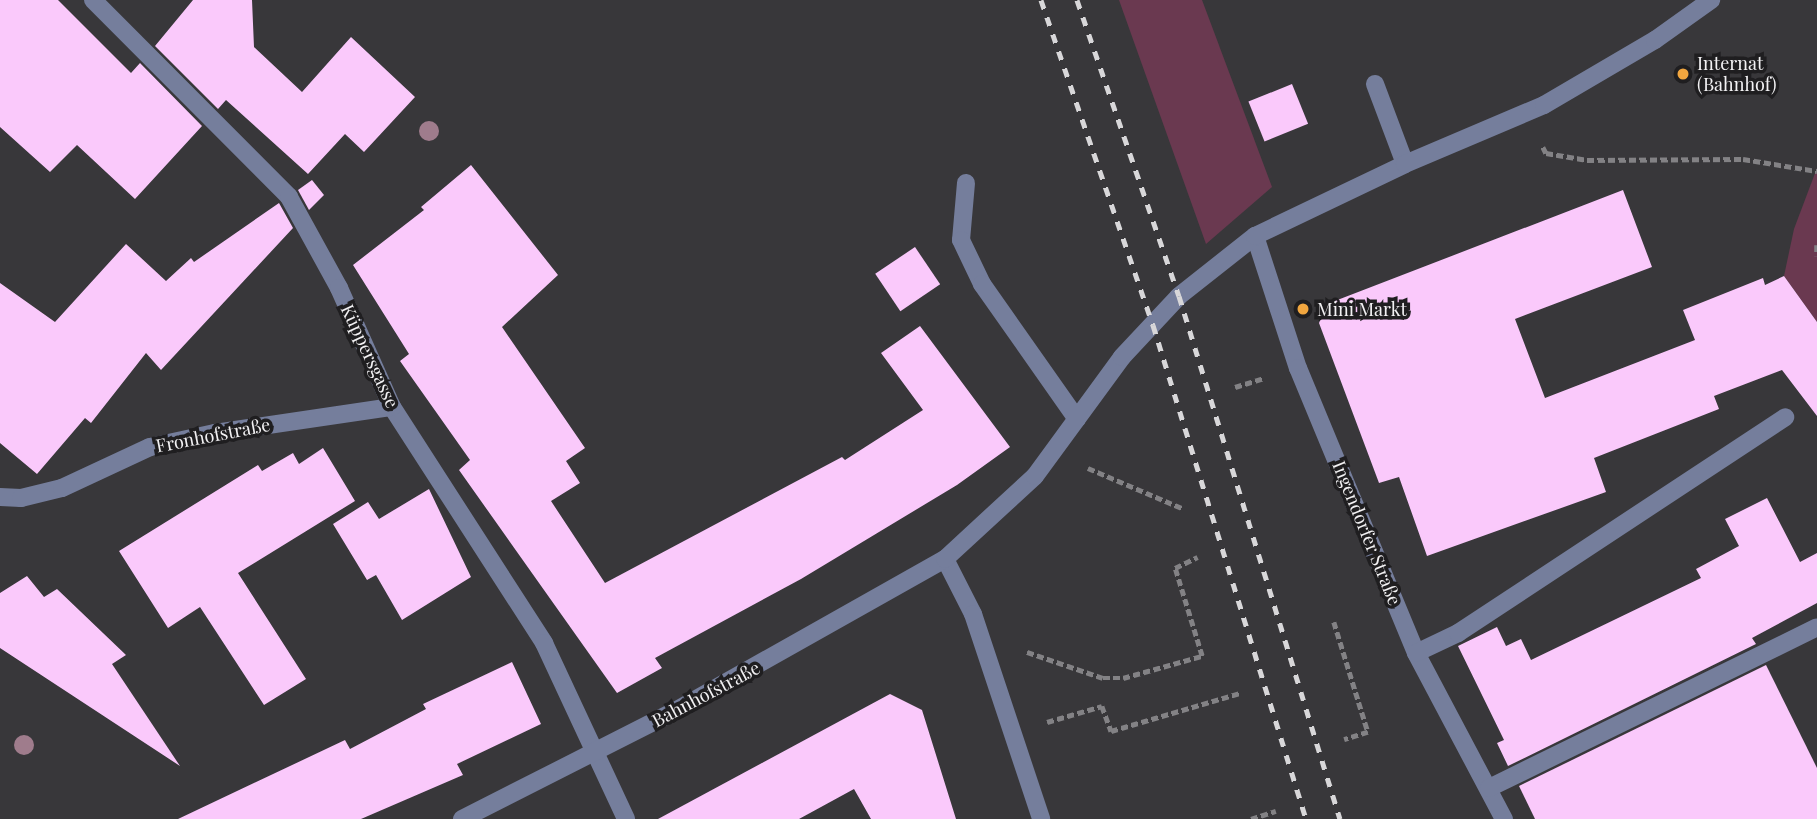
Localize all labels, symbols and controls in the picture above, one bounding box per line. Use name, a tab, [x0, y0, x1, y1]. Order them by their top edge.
place label: Internat (Bahnhof)	[1697, 53, 1777, 96]
marker: Internat (Bahnhof)	[1675, 66, 1691, 82]
place label: Mini Markt	[1317, 298, 1407, 320]
street label: Küppersgasse	[337, 301, 403, 411]
marker: Mini Markt	[1295, 301, 1311, 317]
street label: Fronhofstraße	[154, 413, 272, 457]
street label: Ingendorfer Straße	[1328, 458, 1406, 608]
street label: Bahnhofstraße	[648, 657, 764, 731]

